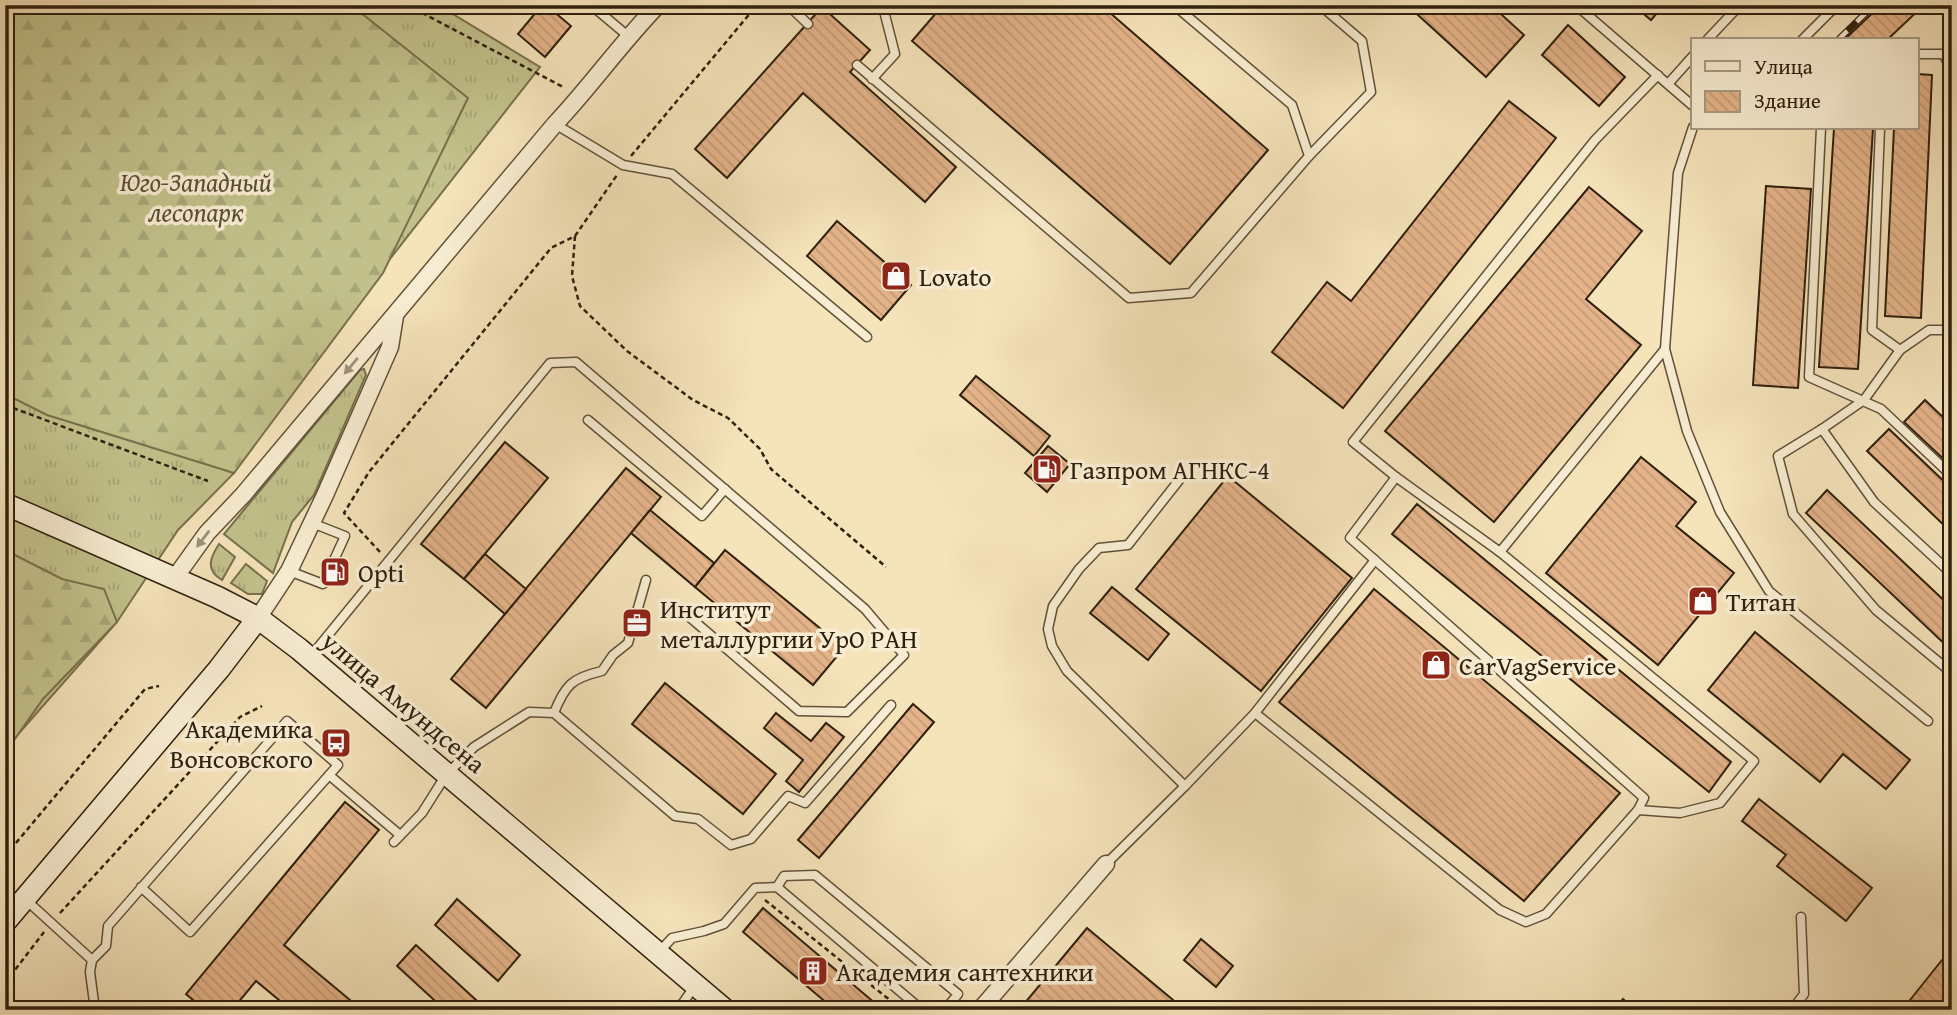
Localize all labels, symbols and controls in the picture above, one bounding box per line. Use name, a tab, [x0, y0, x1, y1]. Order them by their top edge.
legend	[1691, 38, 1918, 130]
text: Улица	[1754, 51, 1813, 82]
text: Здание	[1754, 85, 1821, 116]
park label: Юго-Западный лесопарк	[120, 162, 272, 231]
place label: Lovato	[919, 257, 992, 296]
shop icon: Lovato	[879, 259, 913, 293]
one-way arrow	[343, 357, 359, 375]
place label: Газпром АГНКС-4	[1070, 450, 1270, 489]
fuel station icon: Газпром АГНКС-4	[1030, 452, 1064, 486]
one-way arrow	[196, 529, 211, 547]
place label: Opti	[358, 553, 404, 592]
fuel station icon: Opti	[318, 555, 352, 589]
place label: Титан	[1726, 582, 1796, 621]
shop icon: Титан	[1686, 584, 1720, 618]
place label: Институт металлургии УрО РАН	[660, 589, 918, 658]
office icon: Институт металлургии УрО РАН	[620, 606, 654, 640]
street label: улица Амундсена	[313, 621, 495, 783]
place label: CarVagService	[1459, 646, 1616, 685]
shop icon: CarVagService	[1419, 648, 1453, 682]
place label: Академика Вонсовского	[170, 709, 314, 778]
bus stop icon: Академика Вонсовского	[319, 726, 353, 760]
place label: Академия сантехники	[836, 952, 1094, 991]
building icon: Академия сантехники	[796, 954, 830, 988]

